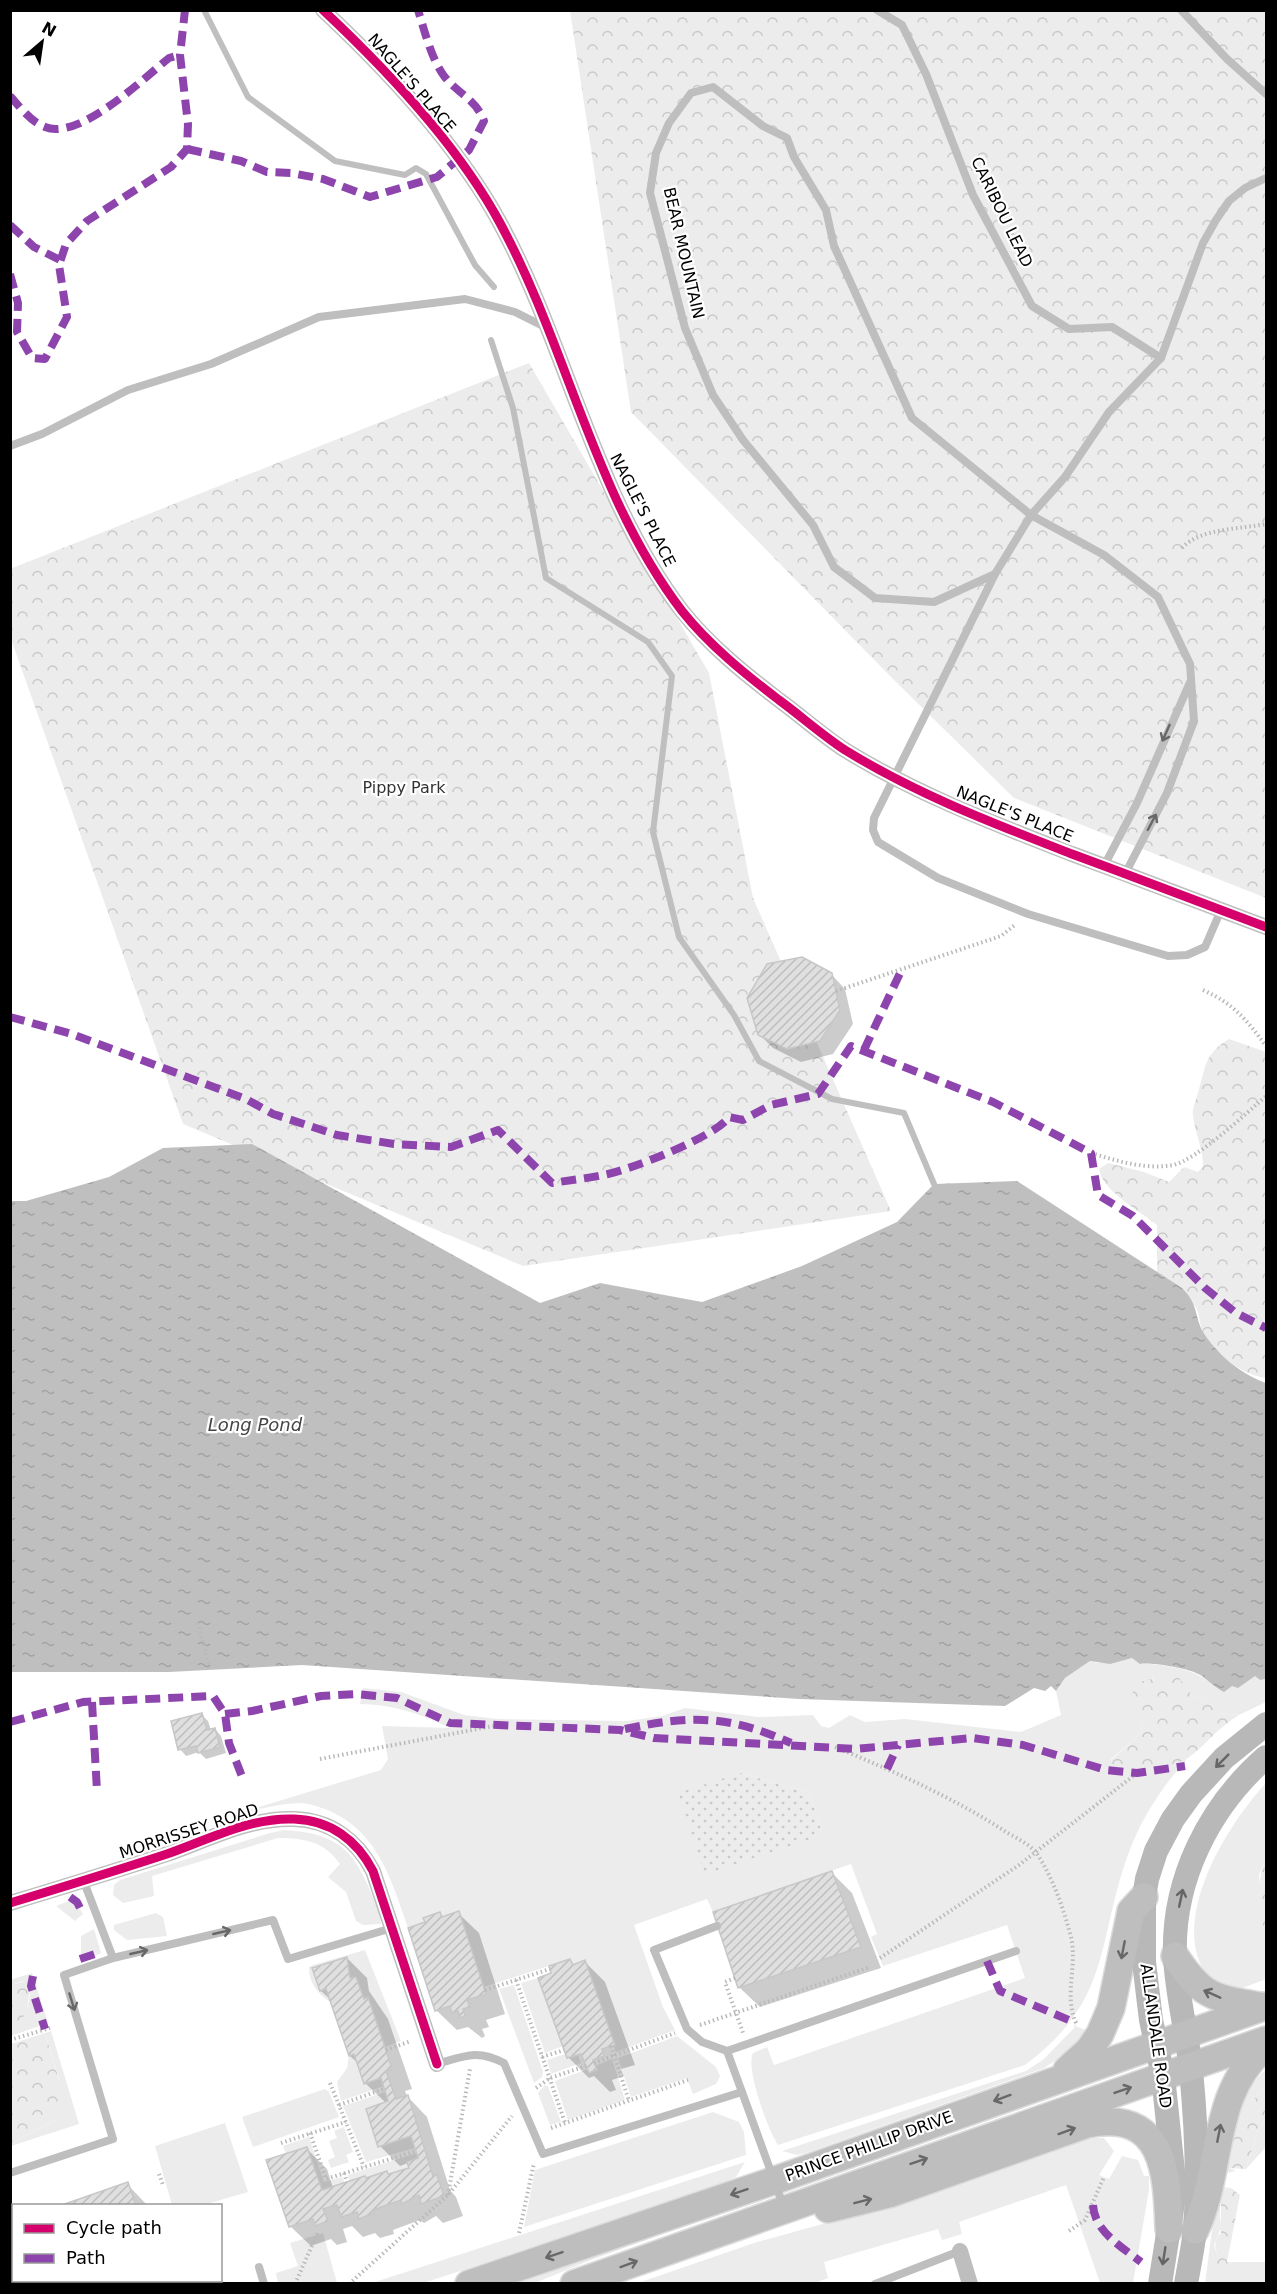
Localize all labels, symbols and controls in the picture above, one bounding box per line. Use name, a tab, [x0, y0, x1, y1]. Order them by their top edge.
north arrow	[12, 12, 72, 72]
text: N	[39, 18, 59, 41]
street label: NAGLE'S PLACE	[364, 30, 460, 136]
street label: CARIBOU LEAD	[967, 154, 1037, 270]
street label: BEAR MOUNTAIN	[660, 185, 708, 321]
street label: NAGLE'S PLACE	[606, 450, 680, 570]
one-way arrow	[1160, 723, 1172, 741]
park label: Pippy Park	[362, 778, 446, 797]
street label: NAGLE'S PLACE	[954, 782, 1076, 846]
one-way arrow	[1146, 814, 1158, 831]
water label: Long Pond	[208, 1414, 303, 1435]
one-way arrow	[1214, 1753, 1229, 1768]
street label: MORRISSEY ROAD	[117, 1800, 261, 1862]
one-way arrow	[1176, 1889, 1187, 1908]
one-way arrow	[212, 1926, 231, 1938]
one-way arrow	[1117, 1940, 1128, 1959]
one-way arrow	[129, 1945, 148, 1957]
street label: ALLANDALE ROAD	[1136, 1962, 1176, 2110]
one-way arrow	[1203, 1988, 1221, 2000]
one-way arrow	[67, 1992, 78, 2011]
one-way arrow	[1113, 2084, 1132, 2095]
one-way arrow	[993, 2093, 1012, 2104]
street label: PRINCE PHILLIP DRIVE	[783, 2107, 955, 2185]
one-way arrow	[1214, 2123, 1225, 2143]
one-way arrow	[1057, 2125, 1076, 2136]
one-way arrow	[909, 2155, 928, 2166]
one-way arrow	[730, 2188, 749, 2199]
one-way arrow	[853, 2194, 872, 2206]
legend	[12, 2204, 222, 2282]
text: Cycle path	[66, 2217, 162, 2238]
one-way arrow	[1159, 2246, 1170, 2266]
text: Path	[66, 2247, 106, 2268]
one-way arrow	[546, 2250, 564, 2261]
one-way arrow	[619, 2257, 638, 2268]

